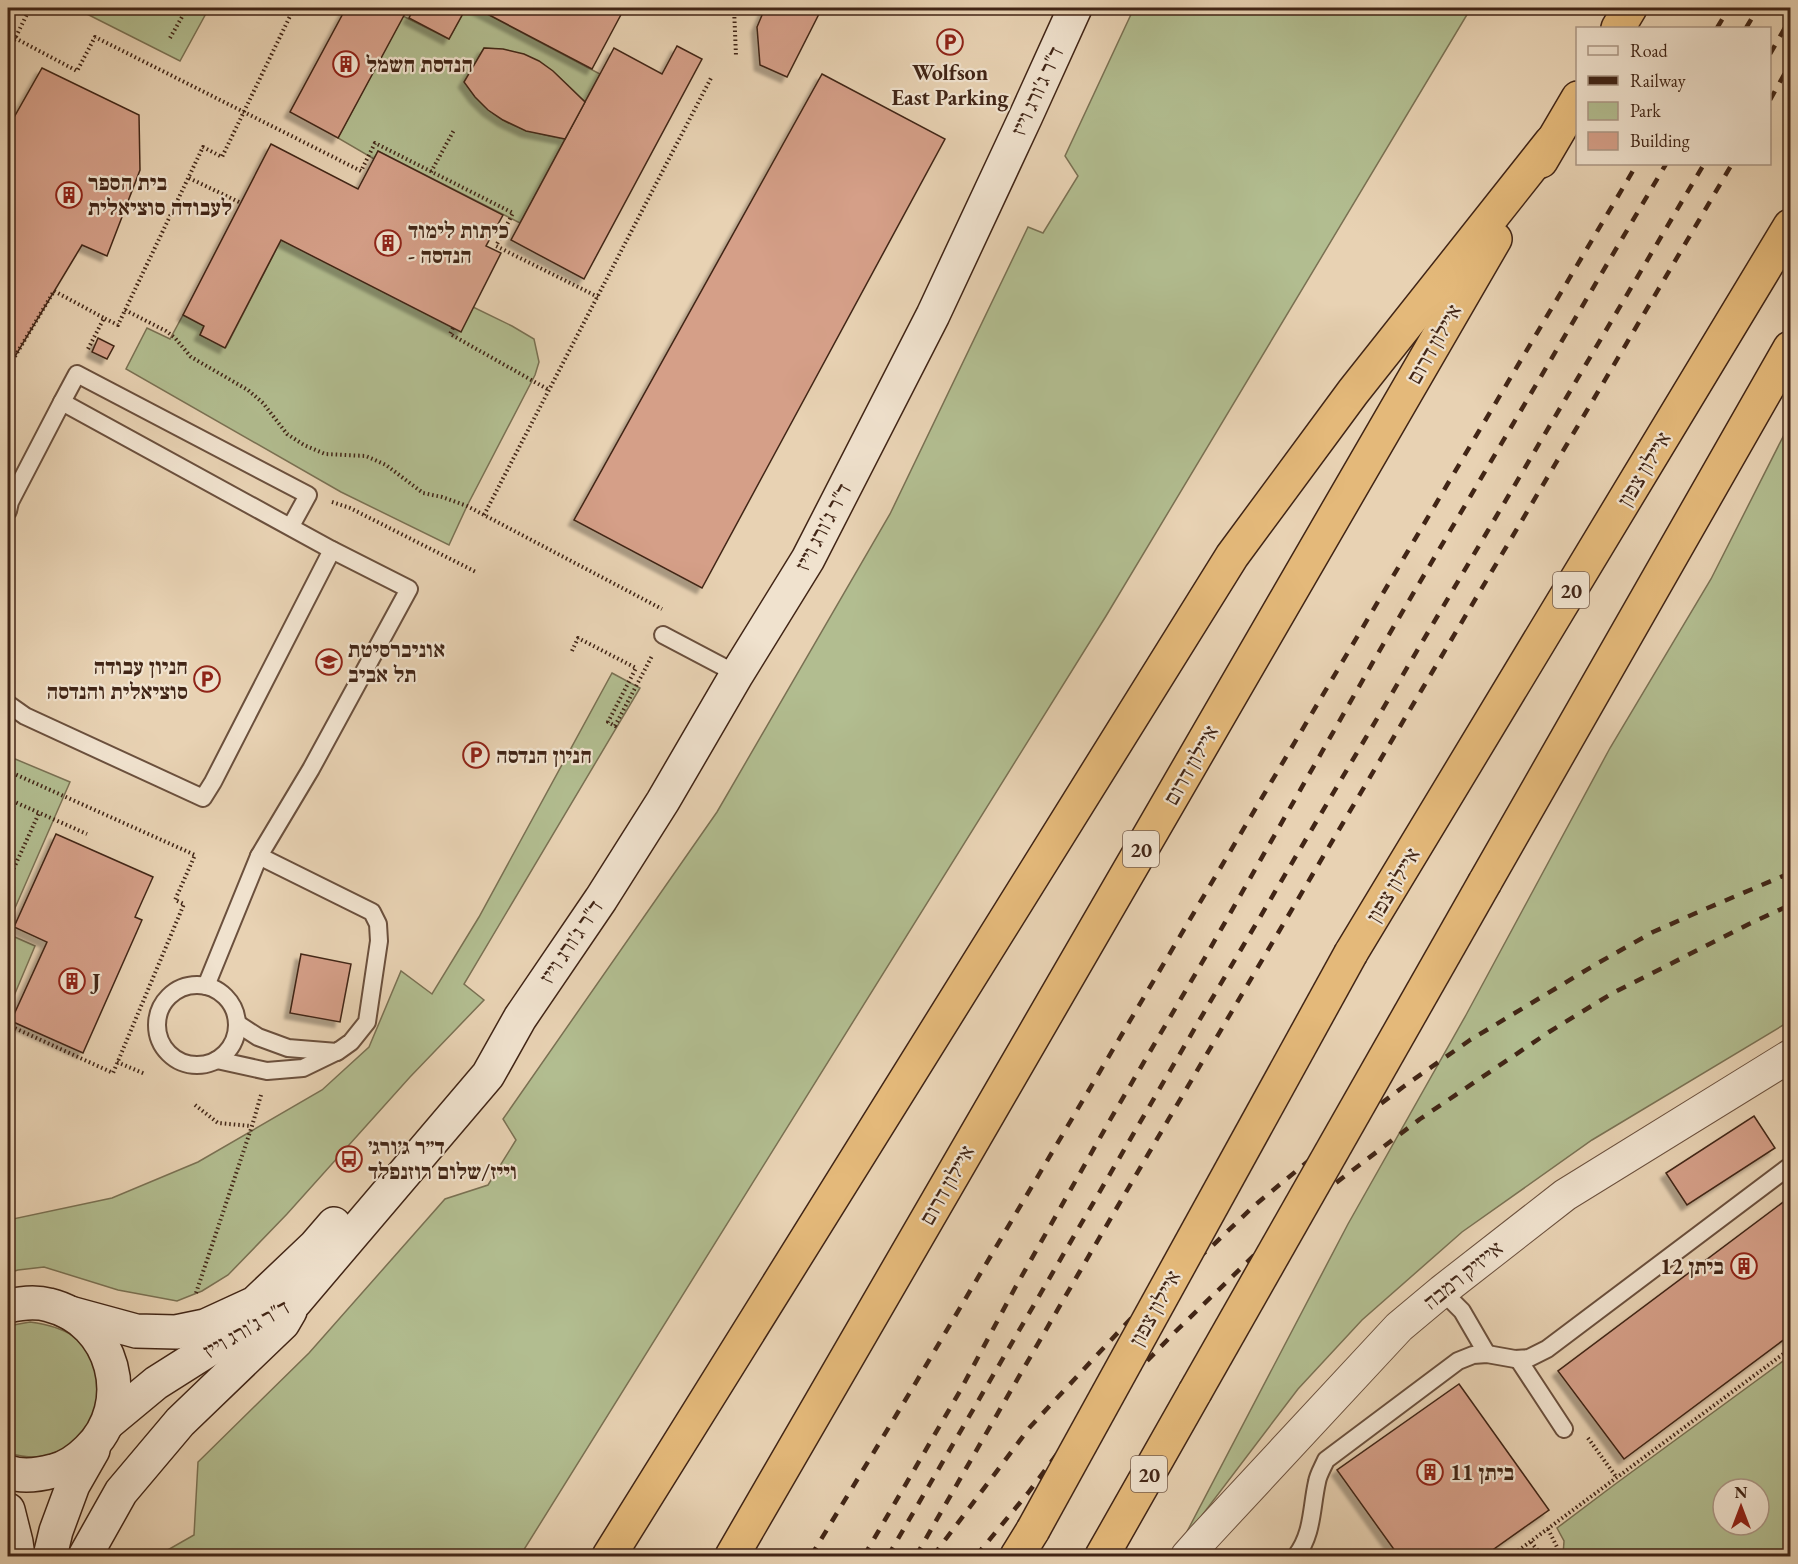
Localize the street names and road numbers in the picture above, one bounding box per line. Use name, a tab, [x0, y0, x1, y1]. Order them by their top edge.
street label: ד"ר ג'ורג וייז	[1004, 42, 1070, 140]
street label: איילון דרום	[1399, 299, 1469, 389]
street label: איילון צפון	[1610, 426, 1678, 512]
street label: ד"ר ג'ורג וייז	[788, 478, 858, 576]
road number: 20	[1553, 572, 1589, 608]
street label: איילון דרום	[1156, 720, 1226, 810]
road number: 20	[1123, 831, 1159, 867]
street label: איילון צפון	[1359, 842, 1427, 928]
street label: ד"ר ג'ורג וייז	[532, 894, 610, 990]
street label: איילון דרום	[912, 1140, 982, 1230]
street label: אייזיק רמבה	[1417, 1234, 1509, 1316]
street label: איילון צפון	[1122, 1265, 1188, 1351]
street label: ד"ר ג'ורג וייז	[197, 1293, 295, 1365]
road number: 20	[1131, 1456, 1167, 1492]

